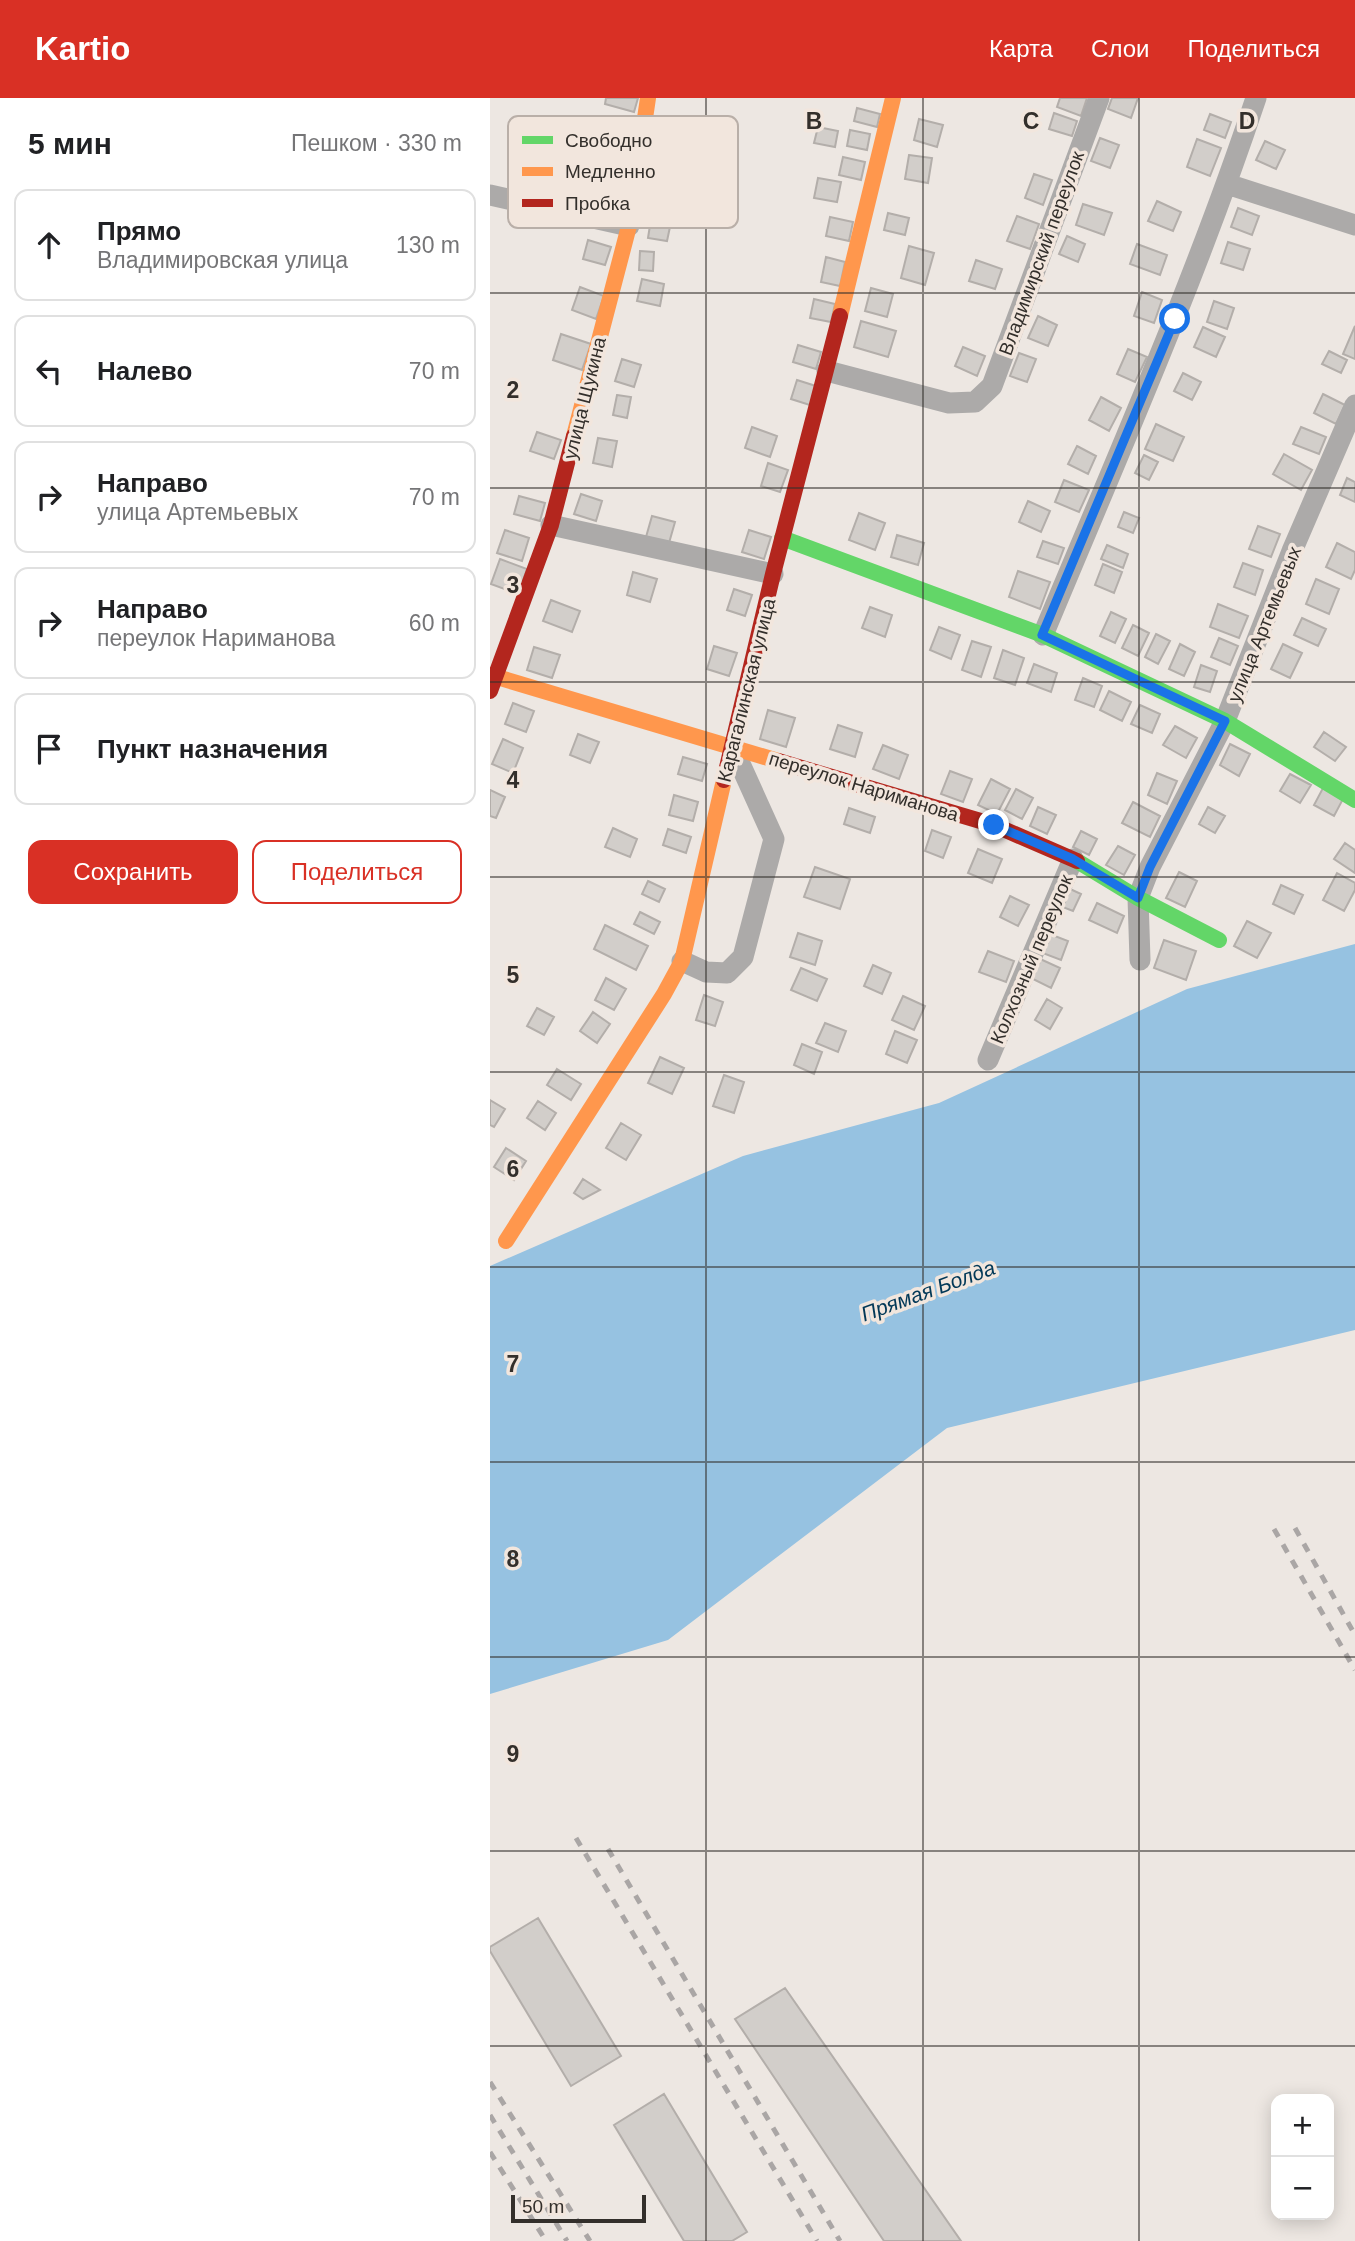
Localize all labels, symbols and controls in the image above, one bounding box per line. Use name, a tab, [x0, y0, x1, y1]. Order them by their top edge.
text: Kartio	[35, 30, 130, 67]
text: Карта	[989, 35, 1053, 62]
text: Слои	[1091, 35, 1149, 62]
text: Поделиться	[1187, 35, 1320, 62]
text: B	[806, 108, 822, 134]
text: C	[1023, 108, 1039, 134]
text: D	[1239, 108, 1255, 134]
legend	[508, 116, 738, 228]
text: 5 мин	[28, 127, 112, 160]
text: Пешком · 330 m	[291, 130, 462, 156]
text: Свободно	[565, 130, 652, 151]
street label: Владимирский переулок	[995, 148, 1088, 358]
text: Медленно	[565, 161, 655, 182]
text: Пробка	[565, 193, 630, 214]
text: Прямо	[97, 216, 181, 246]
icon: ahead	[30, 226, 68, 264]
text: 130 m	[396, 232, 460, 258]
text: Владимировская улица	[97, 247, 348, 273]
route start	[1159, 303, 1190, 334]
street label: улица Щукина	[559, 334, 610, 461]
icon: left	[30, 352, 68, 390]
text: Налево	[97, 356, 192, 386]
text: 70 m	[409, 358, 460, 384]
text: 2	[507, 377, 519, 403]
text: Направо	[97, 468, 208, 498]
icon: right	[30, 478, 68, 516]
text: 70 m	[409, 484, 460, 510]
text: улица Артемьевых	[97, 499, 298, 525]
street label: улица Артемьевых	[1224, 543, 1306, 705]
text: 3	[507, 572, 519, 598]
text: Направо	[97, 594, 208, 624]
street label: Карагалинская улица	[713, 596, 780, 784]
icon: right	[30, 604, 68, 642]
text: 60 m	[409, 610, 460, 636]
text: переулок Нариманова	[97, 625, 335, 651]
icon: arrive	[30, 730, 68, 768]
text: Пункт назначения	[97, 734, 328, 764]
street label: переулок Нариманова	[767, 748, 961, 825]
text: 4	[507, 767, 520, 793]
route end	[978, 809, 1009, 840]
button: Сохранить	[28, 840, 238, 904]
button: Поделиться	[252, 840, 462, 904]
street label: Колхозный переулок	[986, 871, 1077, 1047]
text: 5	[507, 962, 520, 988]
text: 6	[507, 1156, 519, 1182]
water label: Прямая Болда	[858, 1256, 998, 1325]
text: 7	[507, 1351, 519, 1377]
text: 8	[507, 1546, 520, 1572]
text: 9	[507, 1741, 519, 1767]
map controls	[1271, 2094, 1334, 2220]
button: +	[1271, 2094, 1334, 2157]
button: −	[1271, 2157, 1334, 2220]
scale bar	[511, 2192, 646, 2224]
text: 50 m	[522, 2196, 564, 2217]

